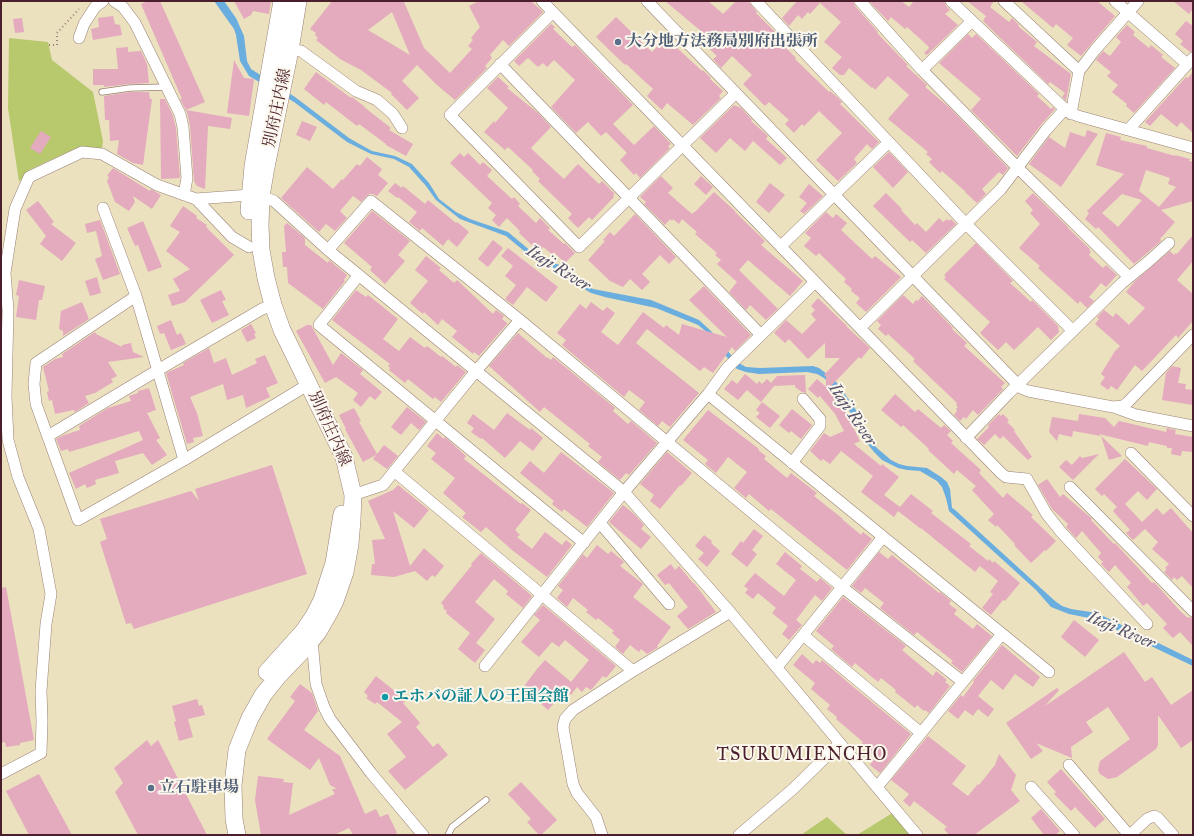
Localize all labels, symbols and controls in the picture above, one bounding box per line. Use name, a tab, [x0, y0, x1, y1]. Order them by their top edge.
place label: 大分地方法務局別府出張所	[626, 32, 818, 52]
marker: 大分地方法務局別府出張所	[613, 37, 623, 47]
street label: 別府庄内線	[260, 67, 296, 149]
water label: Itaji River	[522, 241, 594, 297]
water label: Itaji River	[823, 380, 881, 450]
street label: 別府庄内線	[304, 389, 354, 469]
water label: Itaji River	[1084, 608, 1158, 654]
place label: エホバの証人の王国会館	[393, 687, 569, 707]
marker: エホバの証人の王国会館	[380, 692, 390, 702]
district label: TSURUMIENCHO	[717, 745, 887, 767]
place label: 立石駐車場	[159, 778, 239, 798]
marker: 立石駐車場	[146, 783, 156, 793]

